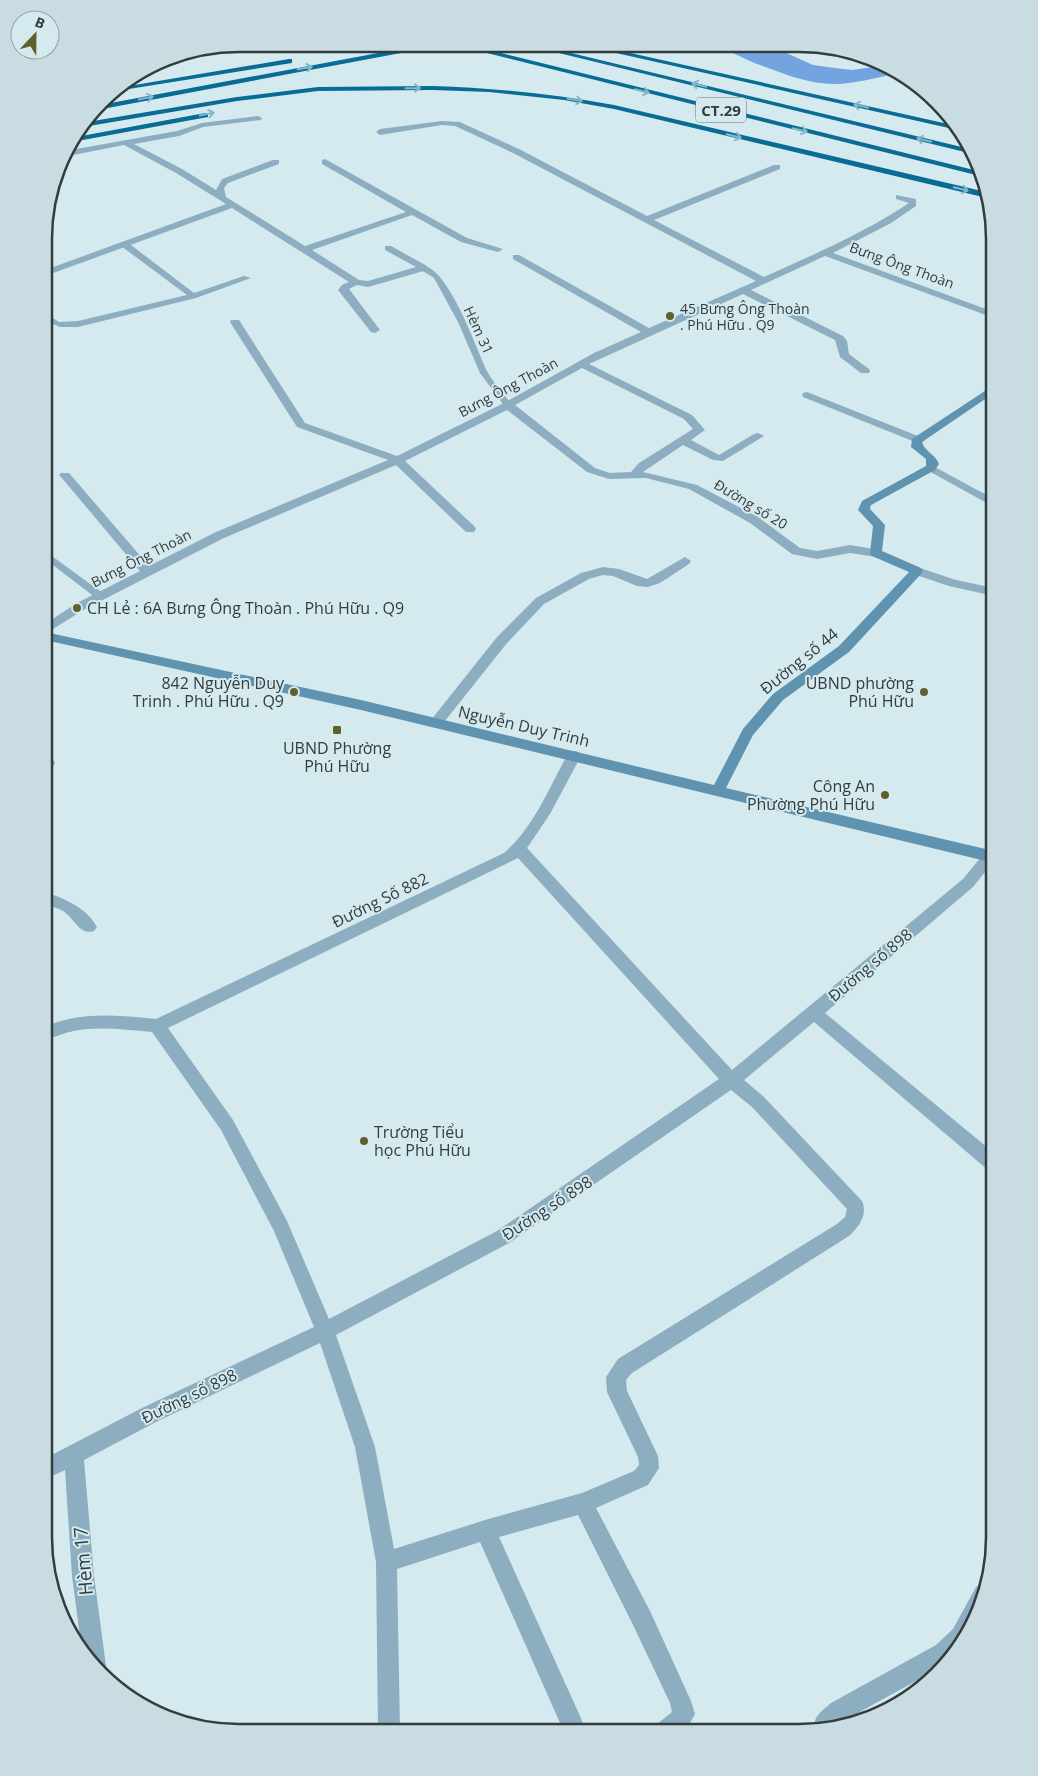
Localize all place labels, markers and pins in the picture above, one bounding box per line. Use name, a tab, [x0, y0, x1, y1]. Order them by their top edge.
place label: 45 Bưng Ông Thoàn . Phú Hữu . Q9	[680, 299, 810, 334]
marker: 45 Bưng Ông Thoàn . Phú Hữu . Q9	[664, 310, 676, 322]
place label: CH Lẻ : 6A Bưng Ông Thoàn . Phú Hữu . Q9	[87, 597, 404, 619]
marker: CH Lẻ : 6A Bưng Ông Thoàn . Phú Hữu . Q9	[71, 602, 83, 614]
place label: 842 Nguyễn Duy Trinh . Phú Hữu . Q9	[133, 672, 285, 712]
place label: UBND phường Phú Hữu	[806, 672, 914, 712]
marker: 842 Nguyễn Duy Trinh . Phú Hữu . Q9	[288, 686, 300, 698]
marker: UBND phường Phú Hữu	[918, 686, 930, 698]
marker: UBND Phường Phú Hữu	[331, 724, 343, 736]
place label: UBND Phường Phú Hữu	[283, 737, 391, 777]
place label: Công An Phường Phú Hữu	[747, 775, 875, 815]
marker: Công An Phường Phú Hữu	[879, 789, 891, 801]
place label: Trường Tiểu học Phú Hữu	[374, 1121, 471, 1161]
marker: Trường Tiểu học Phú Hữu	[358, 1135, 370, 1147]

